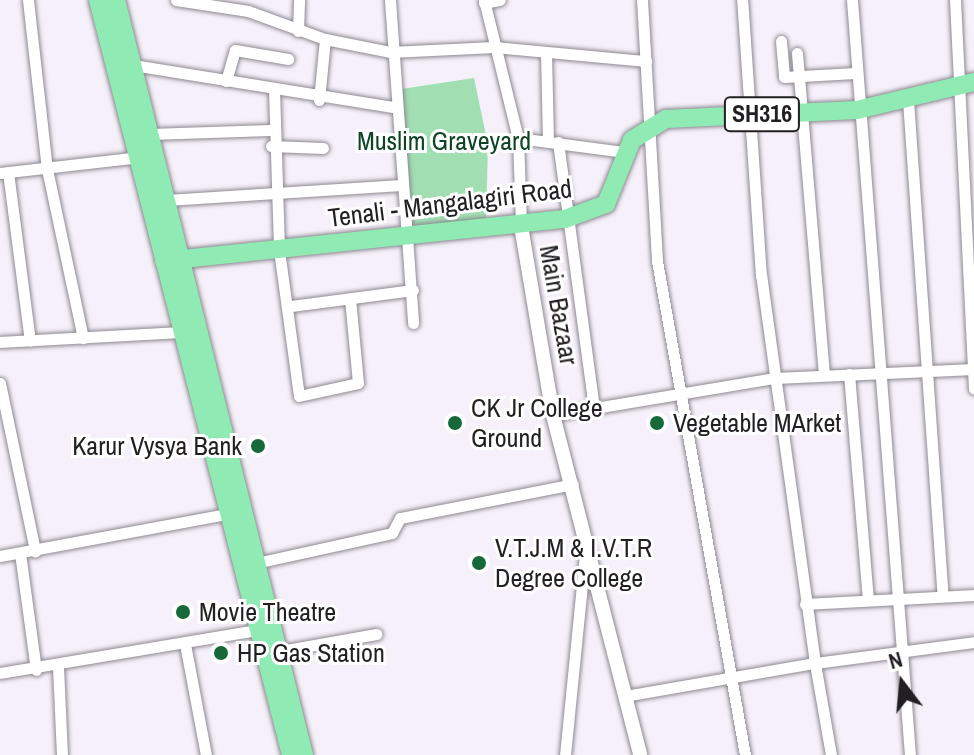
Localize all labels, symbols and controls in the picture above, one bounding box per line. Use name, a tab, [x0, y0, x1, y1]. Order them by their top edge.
road number: SH316	[722, 94, 802, 134]
park label: Muslim Graveyard	[357, 125, 531, 157]
street label: Tenali - Mangalagiri Road	[326, 173, 574, 233]
street label: Main Bazaar	[533, 243, 585, 367]
place label: CK Jr College Ground	[471, 392, 603, 454]
place label: Vegetable MArket	[673, 407, 841, 439]
marker: CK Jr College Ground	[446, 414, 464, 432]
marker: Vegetable MArket	[648, 414, 666, 432]
place label: Karur Vysya Bank	[72, 430, 242, 462]
marker: Karur Vysya Bank	[249, 437, 267, 455]
place label: V.T.J.M & I.V.T.R Degree College	[495, 532, 652, 594]
marker: V.T.J.M & I.V.T.R Degree College	[470, 554, 488, 572]
place label: Movie Theatre	[199, 596, 336, 628]
marker: Movie Theatre	[174, 603, 192, 621]
place label: HP Gas Station	[237, 637, 385, 669]
north arrow	[862, 643, 942, 723]
marker: HP Gas Station	[212, 644, 230, 662]
text: N	[885, 644, 906, 676]

